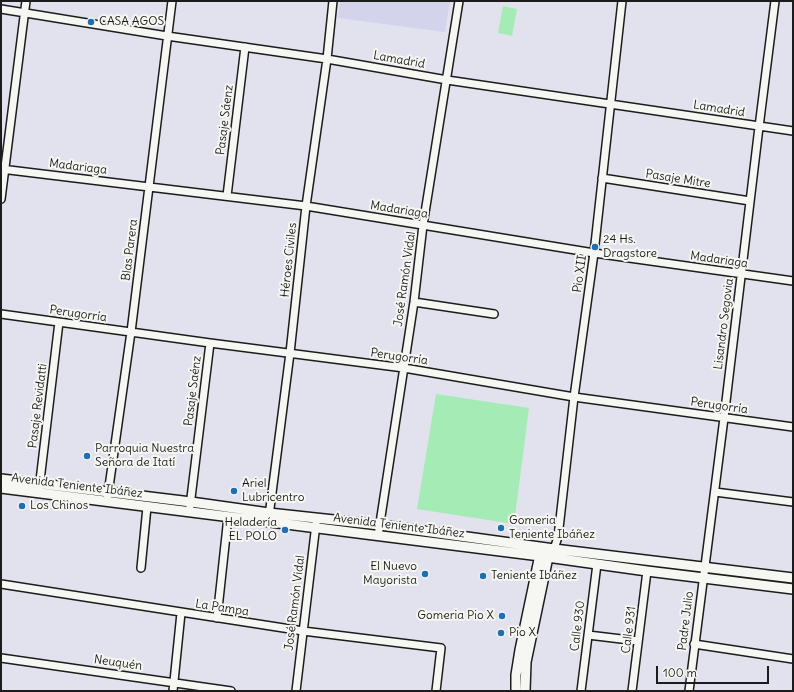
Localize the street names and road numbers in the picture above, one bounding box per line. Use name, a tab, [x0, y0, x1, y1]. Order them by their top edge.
street label: Lamadrid	[372, 48, 426, 72]
street label: Pasaje Sáenz	[214, 84, 236, 156]
street label: Lamadrid	[692, 98, 746, 120]
street label: Madariaga	[48, 156, 108, 178]
street label: Pasaje Mitre	[645, 167, 711, 191]
street label: Madariaga	[369, 198, 429, 222]
street label: Blas Parera	[119, 218, 141, 282]
street label: Héroes Civiles	[278, 222, 300, 298]
street label: José Ramón Vidal	[391, 231, 419, 327]
street label: Madariaga	[689, 249, 749, 271]
street label: Pio XII	[570, 254, 590, 294]
street label: Lisandro Segovia	[711, 278, 737, 370]
street label: Perugorría	[48, 303, 108, 325]
street label: Perugorría	[369, 346, 429, 368]
street label: Pasaje Saénz	[182, 355, 204, 427]
street label: Pasaje Revidatti	[26, 363, 50, 449]
street label: Perugorría	[689, 395, 749, 417]
street label: Avenida Teniente Ibáñez	[10, 471, 144, 501]
street label: Avenida Teniente Ibáñez	[332, 511, 466, 541]
street label: José Ramón Vidal	[282, 555, 308, 651]
street label: Padre Julio	[675, 590, 697, 652]
street label: La Pampa	[194, 597, 250, 619]
street label: Calle 930	[568, 600, 588, 652]
street label: Calle 931	[619, 605, 639, 655]
street label: Neuquén	[93, 652, 143, 674]

